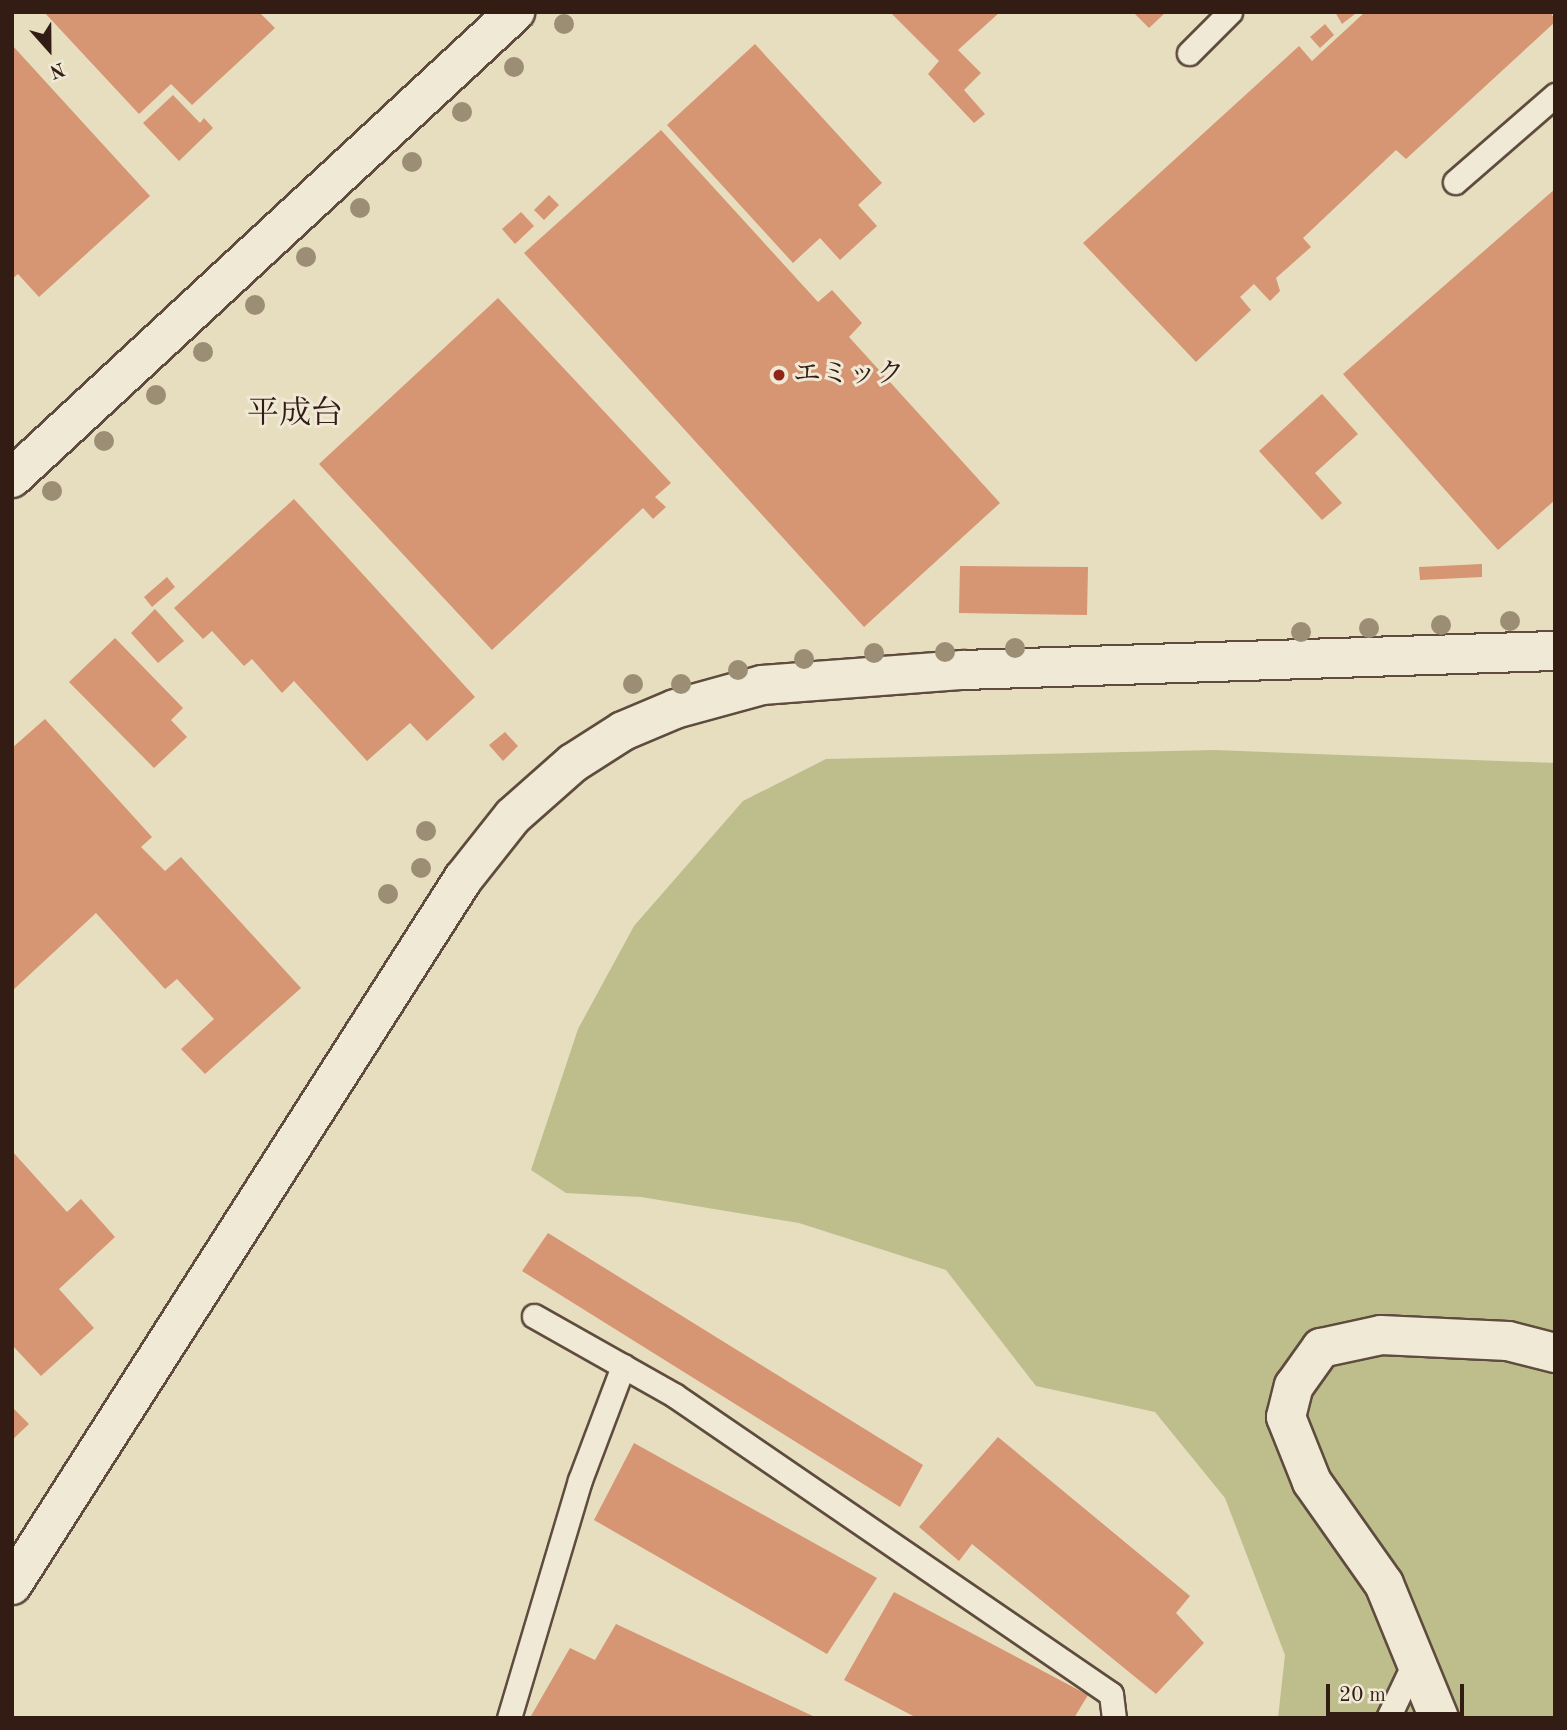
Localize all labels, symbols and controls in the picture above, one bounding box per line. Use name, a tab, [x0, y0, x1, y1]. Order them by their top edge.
north arrow	[14, 14, 84, 84]
text: N	[47, 58, 67, 81]
place label: エミック	[793, 358, 905, 392]
marker: エミック	[771, 367, 787, 383]
district label: 平成台	[247, 396, 343, 434]
scale bar	[1329, 1670, 1467, 1714]
text: 20 m	[1339, 1685, 1386, 1706]

